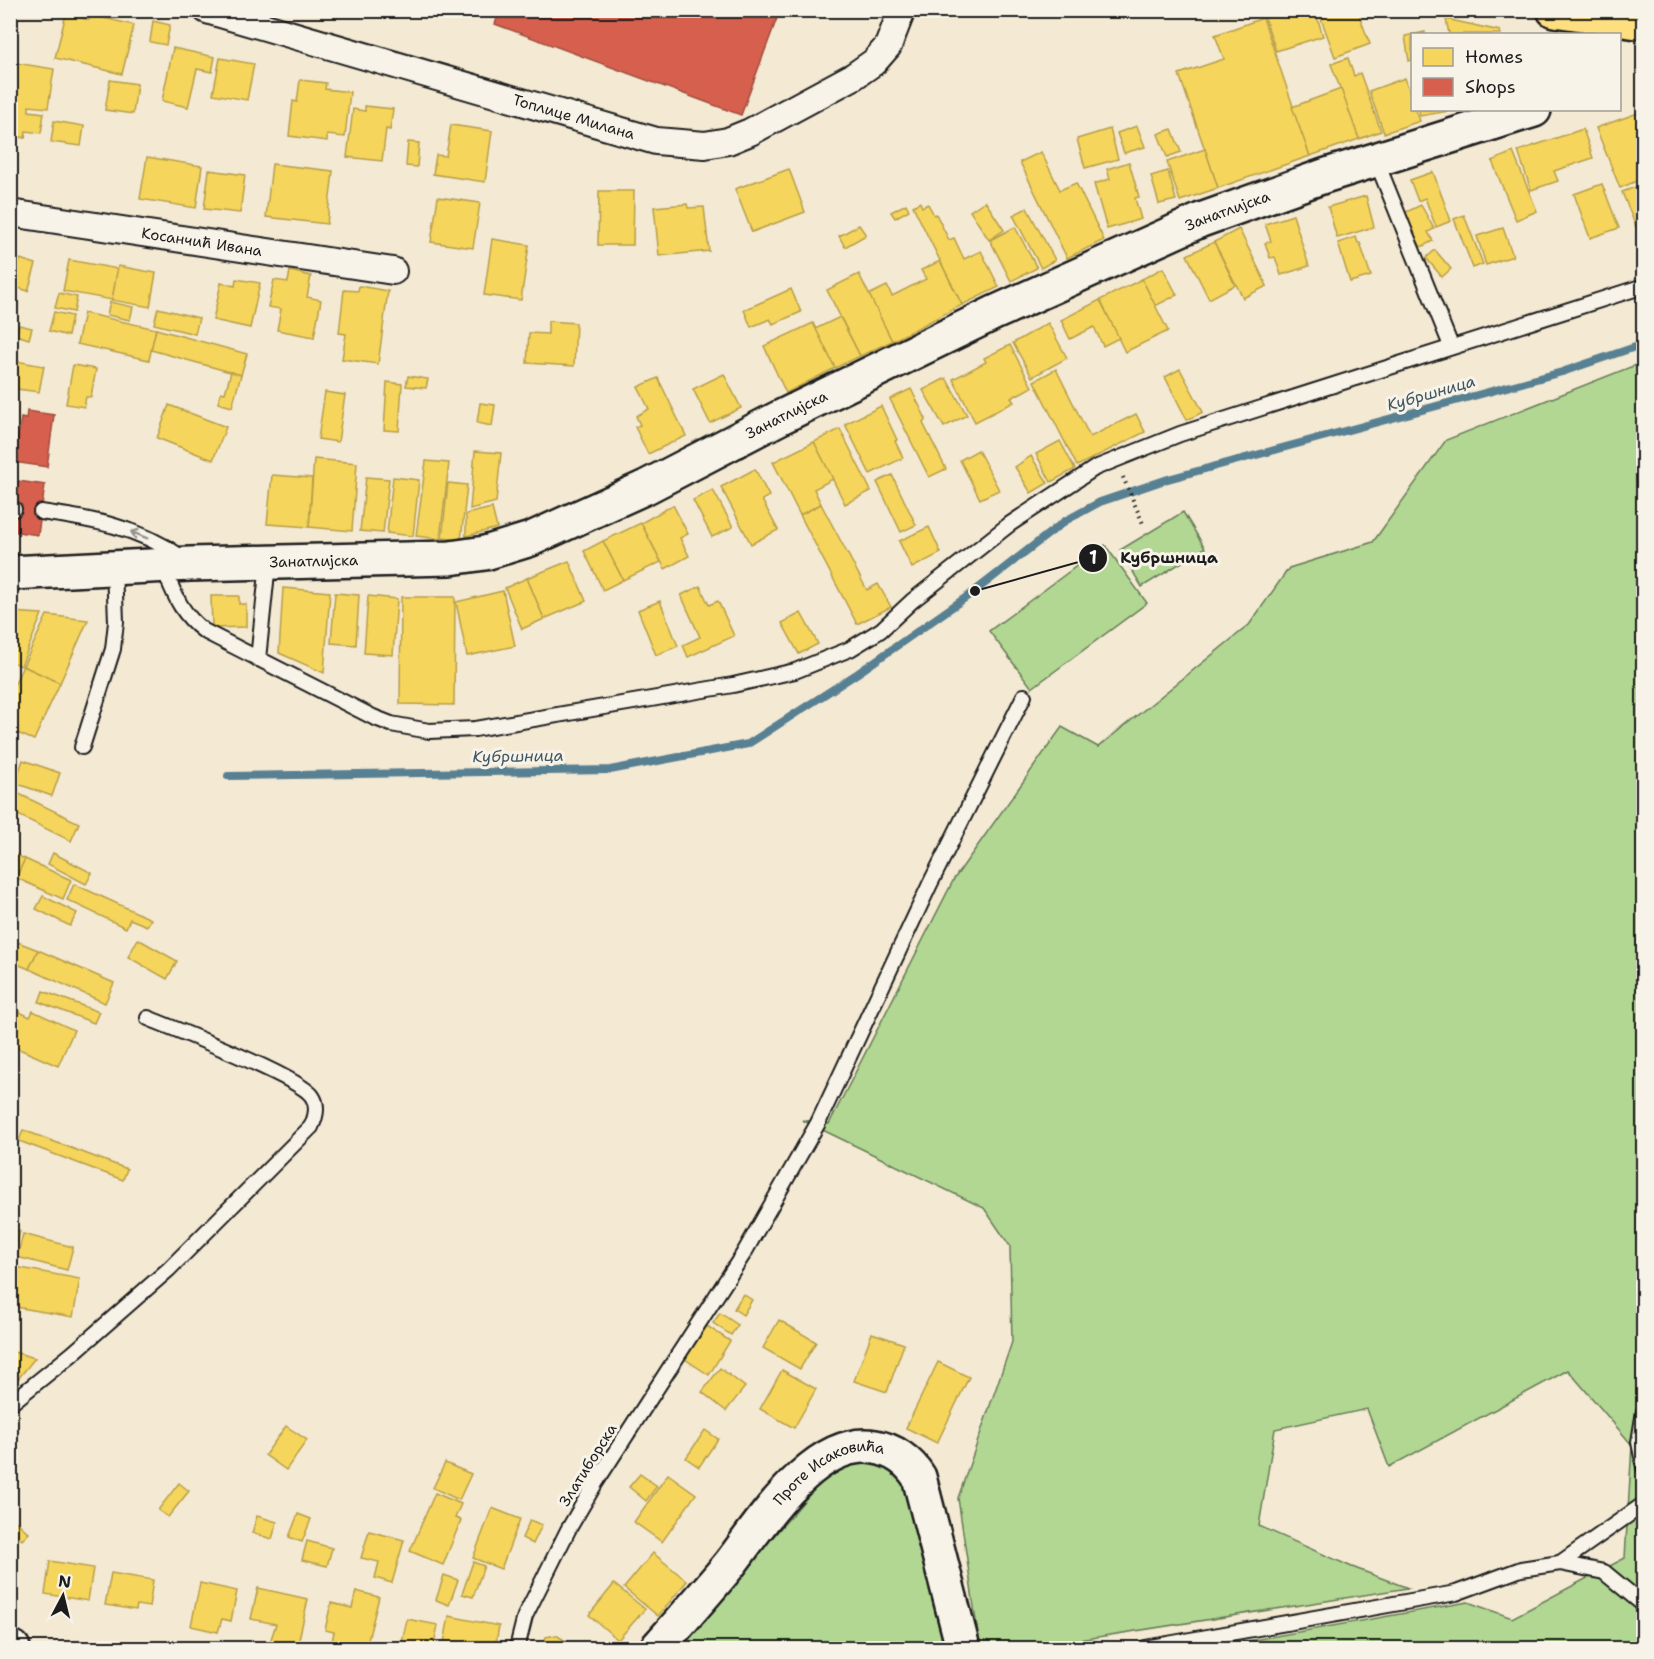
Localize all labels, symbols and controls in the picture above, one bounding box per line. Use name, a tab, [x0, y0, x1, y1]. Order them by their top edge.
legend	[1411, 33, 1621, 111]
text: Homes	[1465, 45, 1523, 69]
text: Shops	[1465, 75, 1516, 99]
street label: Топлице Милана	[510, 90, 638, 144]
street label: Занатлијска	[1182, 186, 1273, 236]
street label: Косанчић Ивана	[140, 223, 264, 261]
water label: Кубршница	[1384, 370, 1478, 416]
street label: Занатлијска	[742, 386, 831, 444]
one-way arrow	[130, 529, 149, 540]
callout: Кубршница	[1078, 541, 1230, 575]
text: 1	[1089, 546, 1097, 570]
text: Кубршница	[1120, 547, 1218, 568]
street label: Занатлијска	[269, 550, 359, 572]
water label: Кубршница	[472, 745, 564, 767]
street label: Златиборска	[555, 1419, 622, 1510]
street label: Проте Исаковића	[769, 1436, 888, 1510]
north arrow	[33, 1566, 93, 1626]
text: N	[57, 1570, 72, 1593]

